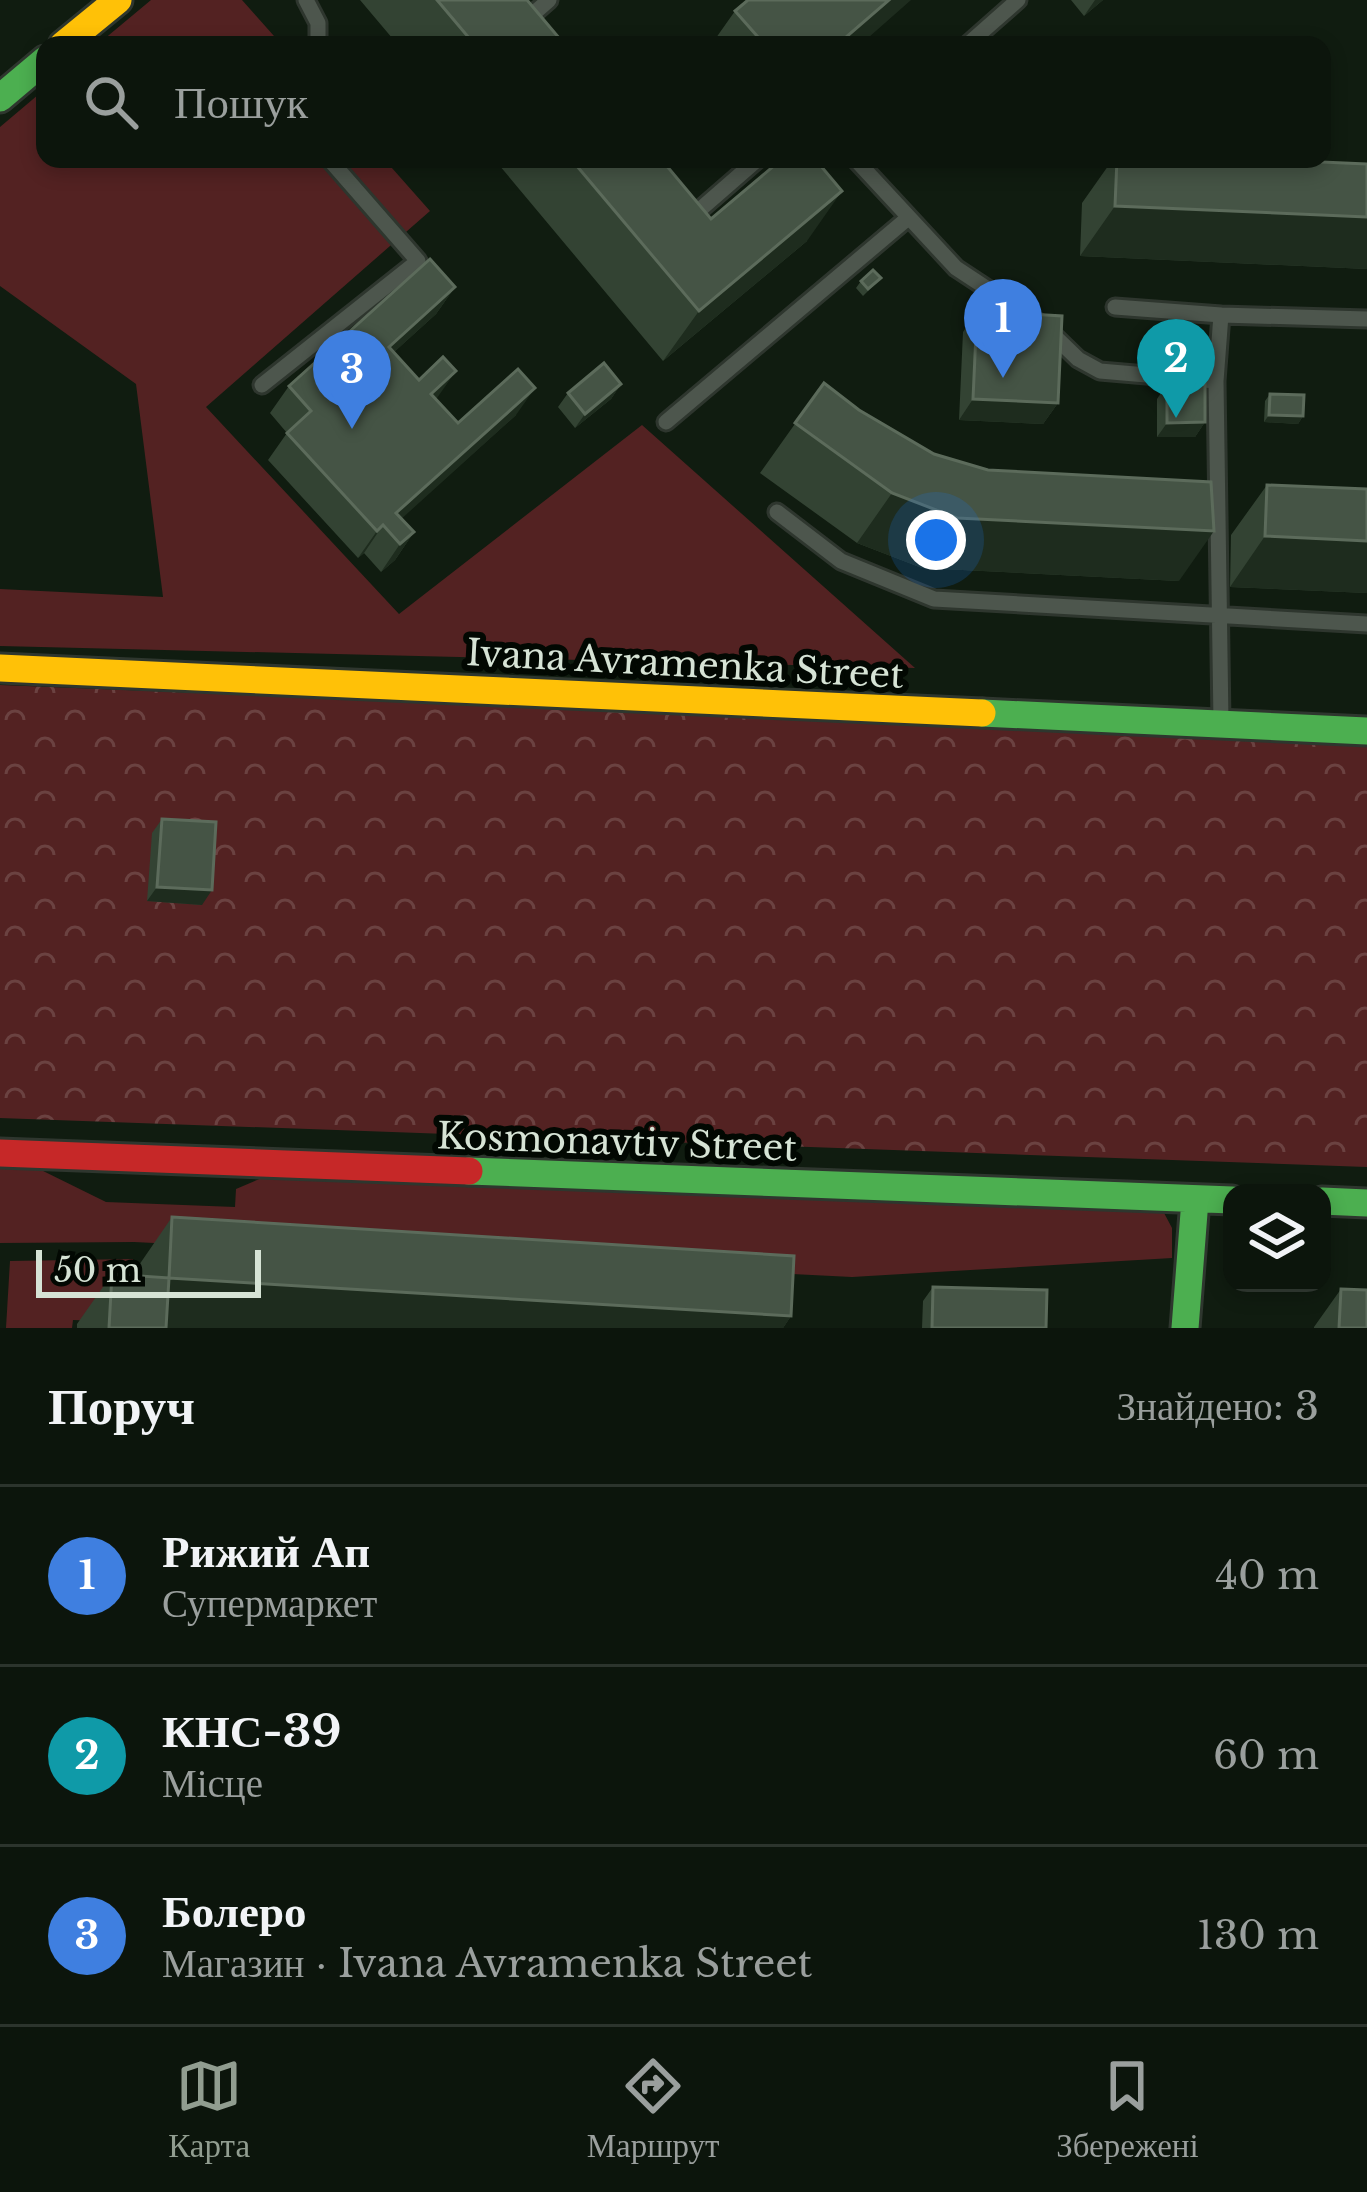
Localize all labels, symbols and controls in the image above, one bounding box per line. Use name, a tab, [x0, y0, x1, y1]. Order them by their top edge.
search box	[36, 36, 1331, 168]
icon: search	[78, 69, 144, 135]
text: Пошук	[174, 74, 308, 130]
pin: 1	[964, 279, 1042, 378]
pin: 2	[1137, 319, 1215, 418]
pin: 3	[313, 330, 391, 429]
your location	[906, 510, 966, 570]
street label: Ivana Avramenka Street	[465, 630, 905, 698]
street label: Kosmonavtiv Street	[436, 1113, 798, 1171]
map controls	[1223, 1184, 1331, 1292]
button: layers	[1223, 1184, 1331, 1292]
scale bar	[36, 1244, 261, 1297]
text: 50 m	[54, 1250, 141, 1291]
text: Поруч	[48, 1375, 195, 1438]
text: Знайдено: 3	[1117, 1382, 1319, 1431]
text: Рижий Ап	[162, 1523, 370, 1579]
text: 1	[78, 1551, 96, 1600]
text: 40 m	[1215, 1551, 1319, 1600]
text: Супермаркет	[162, 1579, 377, 1628]
text: КНС-39	[162, 1703, 342, 1759]
text: 2	[74, 1731, 100, 1780]
text: 60 m	[1213, 1731, 1319, 1780]
text: Місце	[162, 1759, 263, 1808]
text: Болеро	[162, 1883, 306, 1939]
text: 3	[75, 1911, 99, 1960]
text: 130 m	[1197, 1911, 1319, 1960]
text: Магазин · Ivana Avramenka Street	[162, 1939, 812, 1988]
tab: Карта	[168, 2053, 250, 2166]
tab: Маршрут	[587, 2053, 720, 2166]
tab: Збережені	[1056, 2053, 1199, 2166]

